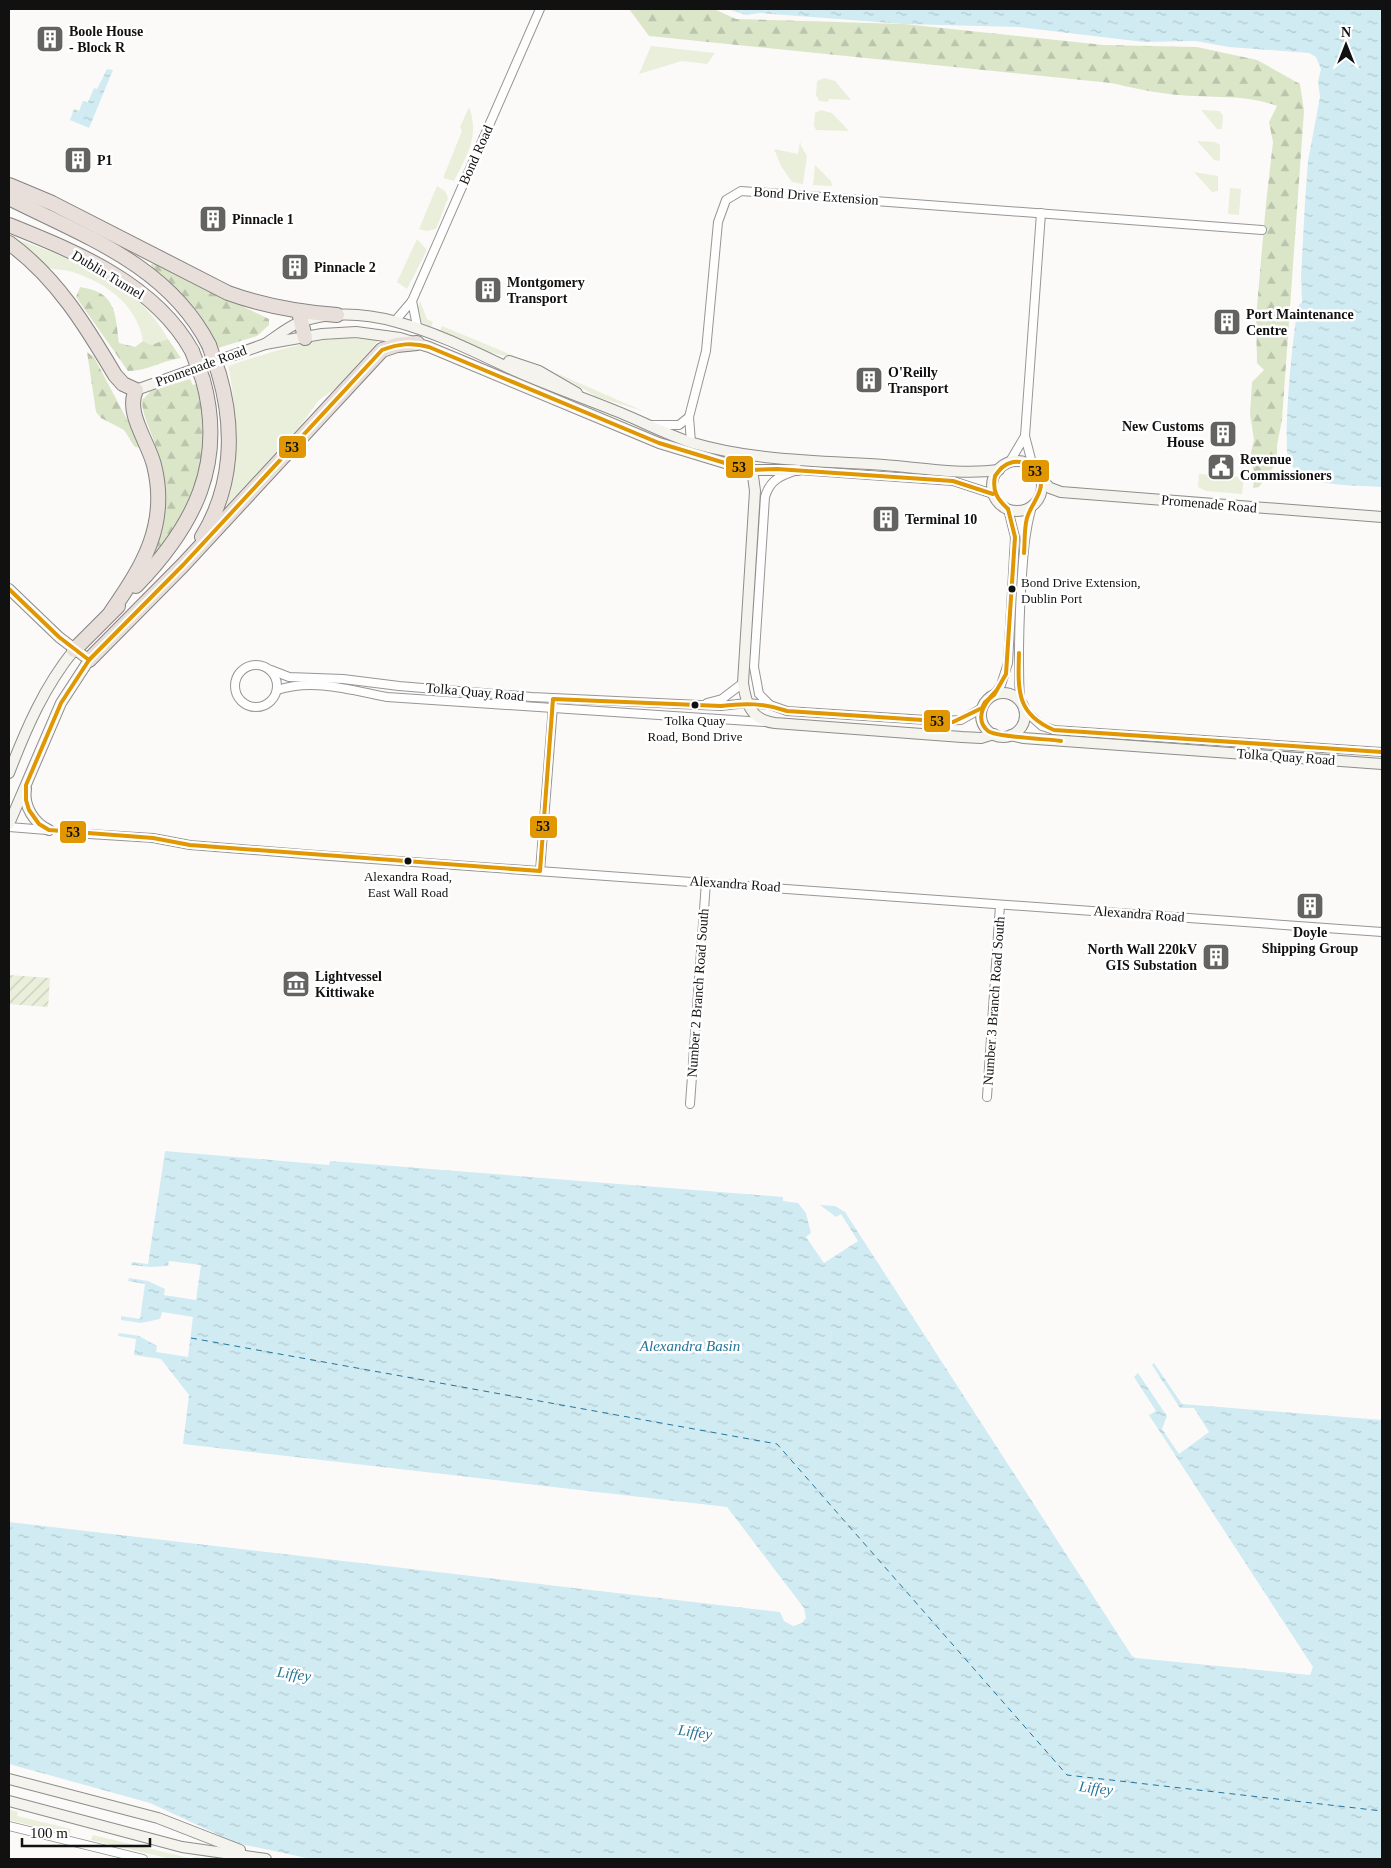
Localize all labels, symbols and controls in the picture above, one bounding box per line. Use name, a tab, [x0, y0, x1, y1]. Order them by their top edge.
north arrow	[1321, 20, 1371, 70]
building icon: Boole House - Block R	[35, 24, 65, 54]
place label: Boole House - Block R	[69, 24, 143, 55]
text: N	[1341, 25, 1351, 40]
street label: Bond Road	[456, 123, 496, 187]
building icon: P1	[63, 145, 93, 175]
place label: P1	[97, 153, 113, 168]
street label: Bond Drive Extension	[753, 184, 879, 208]
building icon: Pinnacle 1	[198, 204, 228, 234]
place label: Pinnacle 1	[232, 212, 294, 227]
street label: Dublin Tunnel	[69, 248, 147, 302]
building icon: Pinnacle 2	[280, 252, 310, 282]
place label: Pinnacle 2	[314, 260, 376, 275]
building icon: Montgomery Transport	[473, 275, 503, 305]
place label: Montgomery Transport	[507, 275, 585, 306]
building icon: Port Maintenance Centre	[1212, 307, 1242, 337]
place label: Port Maintenance Centre	[1246, 307, 1354, 338]
street label: Promenade Road	[153, 343, 249, 389]
building icon: O'Reilly Transport	[854, 365, 884, 395]
place label: O'Reilly Transport	[888, 365, 949, 396]
place label: New Customs House	[1122, 419, 1205, 450]
building icon: New Customs House	[1208, 419, 1238, 449]
line badge: 53	[278, 435, 307, 459]
text: 53	[285, 440, 299, 455]
public building icon: Revenue Commissioners	[1206, 452, 1236, 482]
place label: Revenue Commissioners	[1240, 452, 1332, 483]
line badge: 53	[725, 455, 754, 479]
line badge: 53	[1021, 459, 1050, 483]
text: 53	[732, 460, 746, 475]
text: 53	[1028, 464, 1042, 479]
street label: Promenade Road	[1161, 492, 1257, 516]
building icon: Terminal 10	[871, 504, 901, 534]
place label: Terminal 10	[905, 512, 977, 527]
place label: Bond Drive Extension, Dublin Port	[1021, 575, 1141, 606]
marker: Bond Drive Extension, Dublin Port	[1007, 584, 1017, 594]
street label: Tolka Quay Road	[425, 680, 525, 704]
marker: Tolka Quay Road, Bond Drive	[690, 700, 700, 710]
line badge: 53	[923, 709, 951, 733]
place label: Tolka Quay Road, Bond Drive	[648, 713, 743, 744]
text: 53	[930, 714, 944, 729]
street label: Tolka Quay Road	[1236, 746, 1336, 768]
line badge: 53	[529, 815, 558, 839]
text: 53	[536, 819, 550, 834]
line badge: 53	[59, 820, 87, 844]
text: 53	[66, 825, 80, 840]
marker: Alexandra Road, East Wall Road	[403, 856, 413, 866]
place label: Alexandra Road, East Wall Road	[364, 869, 452, 900]
street label: Alexandra Road	[689, 873, 781, 895]
building icon: Doyle Shipping Group	[1295, 891, 1325, 921]
street label: Alexandra Road	[1093, 903, 1185, 925]
street label: Number 2 Branch Road South	[685, 908, 711, 1078]
street label: Number 3 Branch Road South	[981, 916, 1007, 1086]
place label: Doyle Shipping Group	[1262, 925, 1359, 956]
place label: North Wall 220kV GIS Substation	[1088, 942, 1197, 973]
building icon: North Wall 220kV GIS Substation	[1201, 942, 1231, 972]
museum icon: Lightvessel Kittiwake	[281, 969, 311, 999]
place label: Lightvessel Kittiwake	[315, 969, 382, 1000]
water label: Alexandra Basin	[639, 1338, 740, 1354]
water label: Liffey	[275, 1664, 312, 1684]
water label: Liffey	[676, 1722, 713, 1742]
water label: Liffey	[1077, 1778, 1114, 1798]
scale bar	[22, 1816, 150, 1848]
text: 100 m	[30, 1825, 68, 1841]

